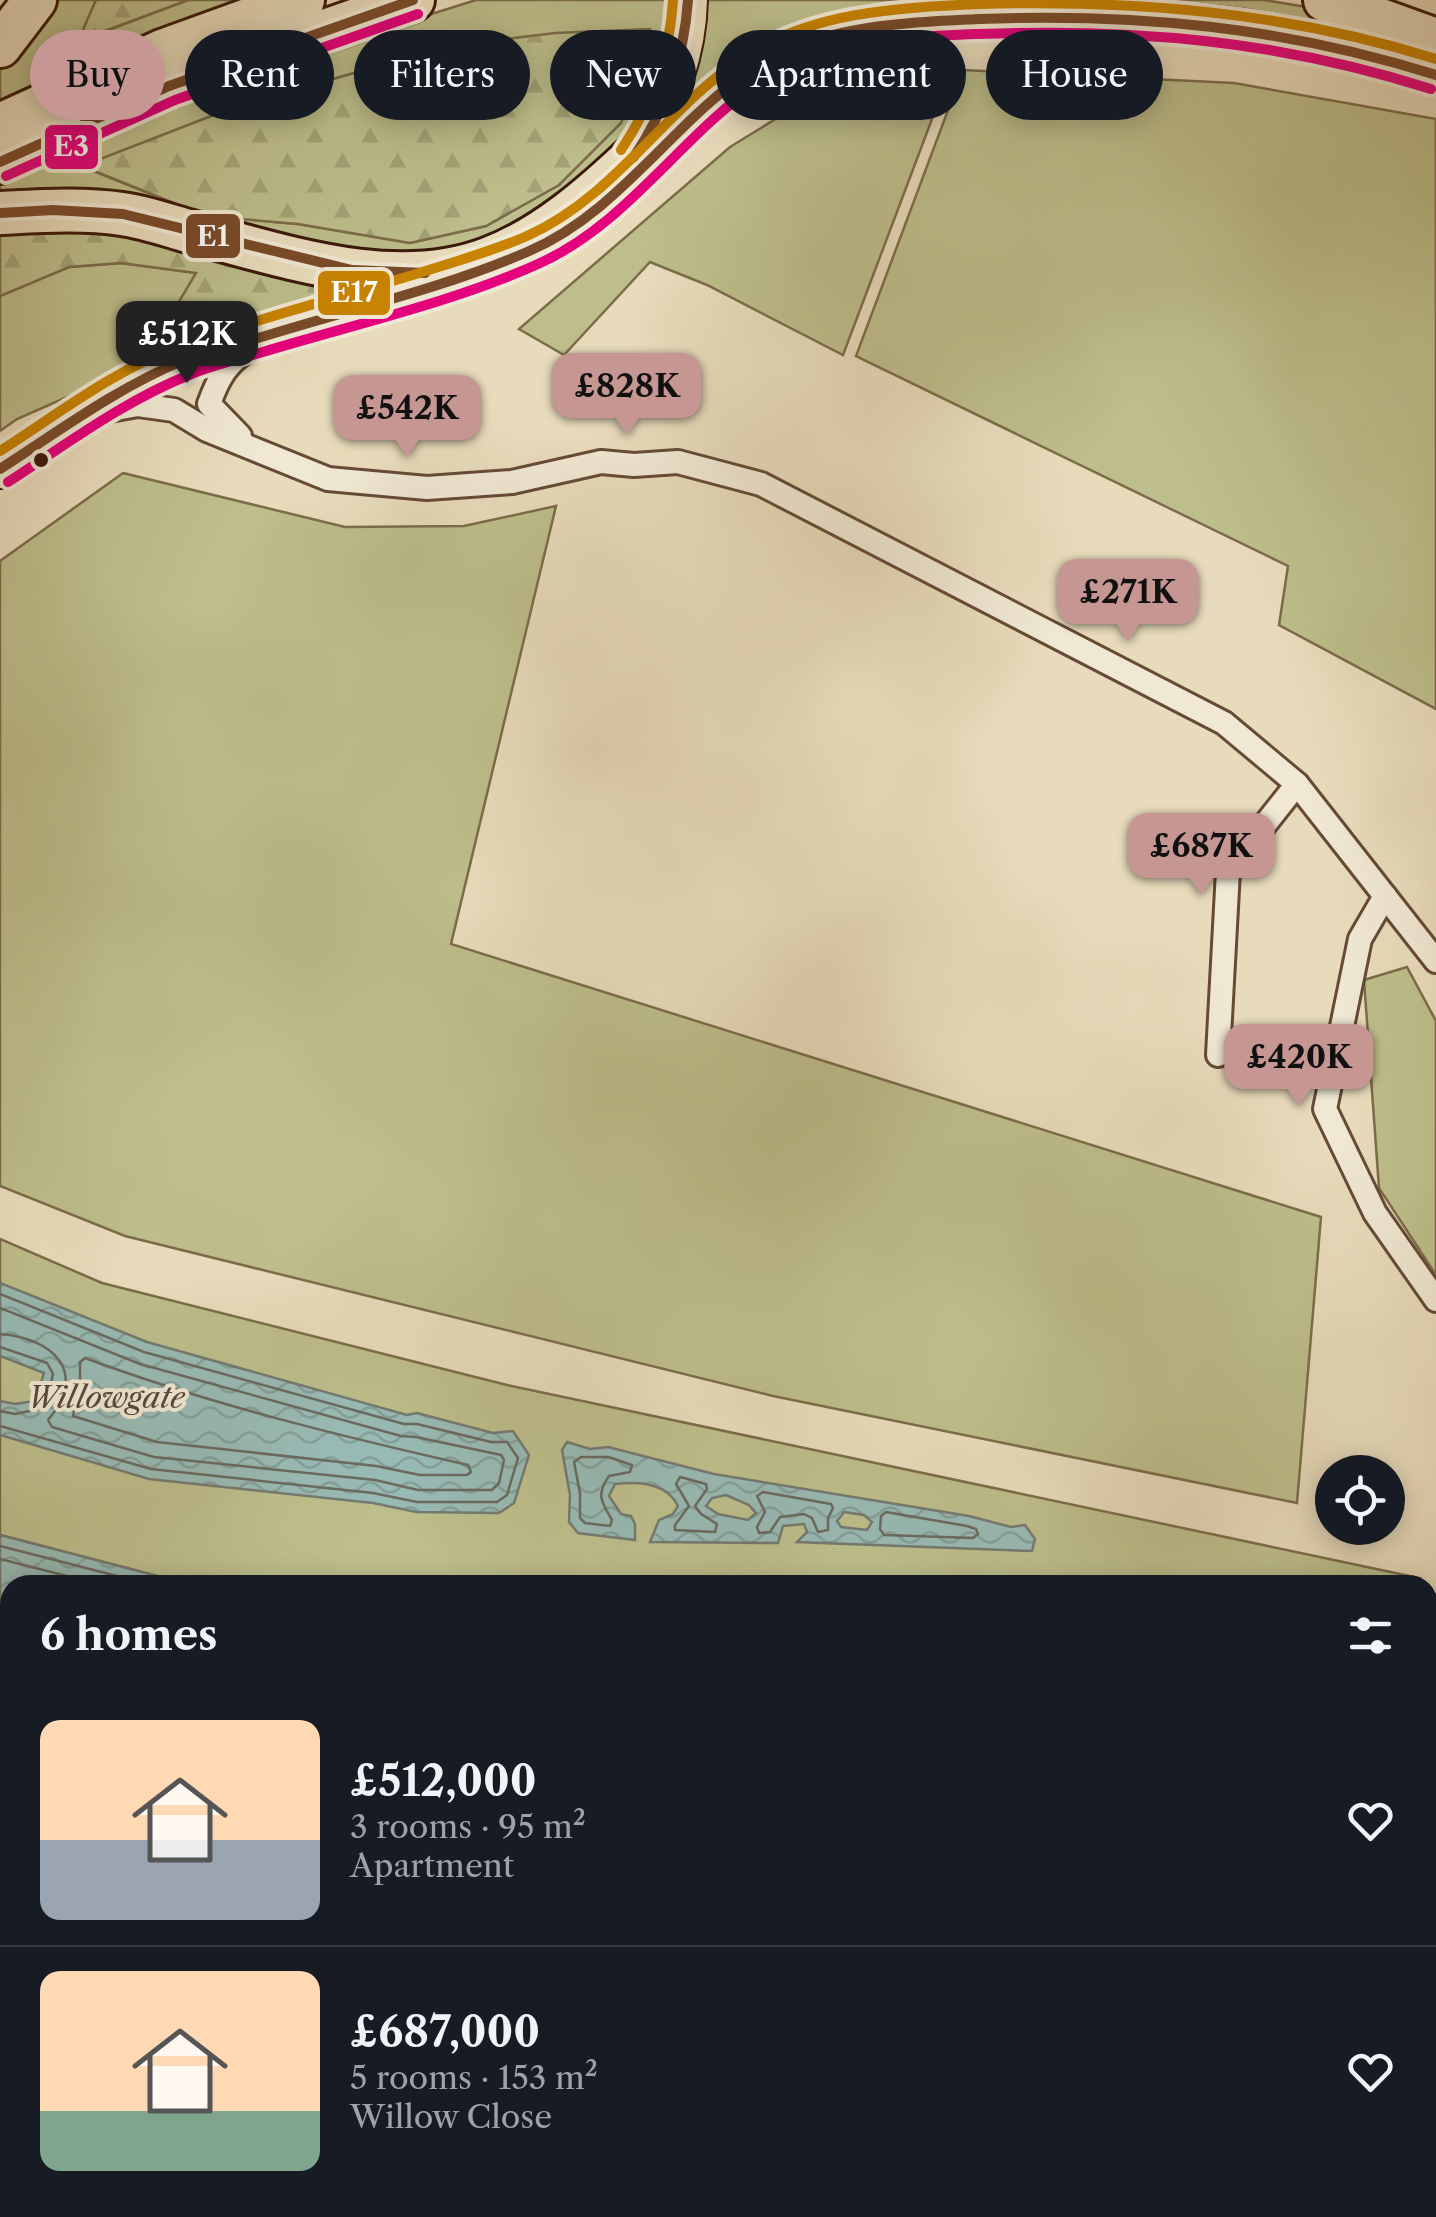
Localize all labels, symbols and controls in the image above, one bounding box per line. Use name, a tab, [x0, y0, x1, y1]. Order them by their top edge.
chip: Buy	[30, 30, 165, 120]
chip: Rent	[185, 30, 334, 120]
chip: Filters	[354, 30, 530, 120]
chip: New	[550, 30, 696, 120]
chip: Apartment	[716, 30, 966, 120]
chip: House	[986, 30, 1163, 120]
line badge: E3	[43, 123, 100, 171]
text: E3	[53, 129, 89, 163]
line badge: E1	[184, 212, 242, 260]
text: E1	[197, 219, 230, 253]
line badge: E17	[316, 269, 392, 317]
text: E17	[330, 275, 378, 309]
pin: £512K	[117, 301, 257, 386]
text: £512K	[138, 314, 236, 353]
pin: £828K	[557, 353, 697, 438]
text: £828K	[574, 366, 680, 405]
pin: £542K	[337, 375, 477, 460]
text: £542K	[356, 388, 458, 427]
unlabelled marker	[31, 450, 51, 470]
pin: £271K	[1058, 559, 1198, 644]
text: £271K	[1079, 572, 1177, 611]
pin: £687K	[1131, 813, 1271, 898]
text: £687K	[1150, 826, 1252, 865]
pin: £420K	[1229, 1024, 1369, 1109]
text: £420K	[1246, 1037, 1352, 1076]
water label: Willowgate	[27, 1379, 186, 1416]
map controls	[1315, 1455, 1405, 1545]
button: locate	[1315, 1455, 1405, 1545]
icon: filters	[1343, 1608, 1398, 1663]
text: 6 homes	[40, 1609, 218, 1661]
text: £512,000	[350, 1755, 536, 1807]
icon: home	[120, 1760, 240, 1880]
icon: heart	[1343, 1793, 1398, 1848]
text: 3 rooms · 95 m²	[350, 1807, 586, 1846]
text: Apartment	[350, 1846, 514, 1885]
text: £687,000	[350, 2006, 540, 2058]
icon: home	[120, 2011, 240, 2131]
icon: heart	[1343, 2044, 1398, 2099]
text: 5 rooms · 153 m²	[350, 2058, 598, 2097]
text: Willow Close	[350, 2097, 552, 2136]

